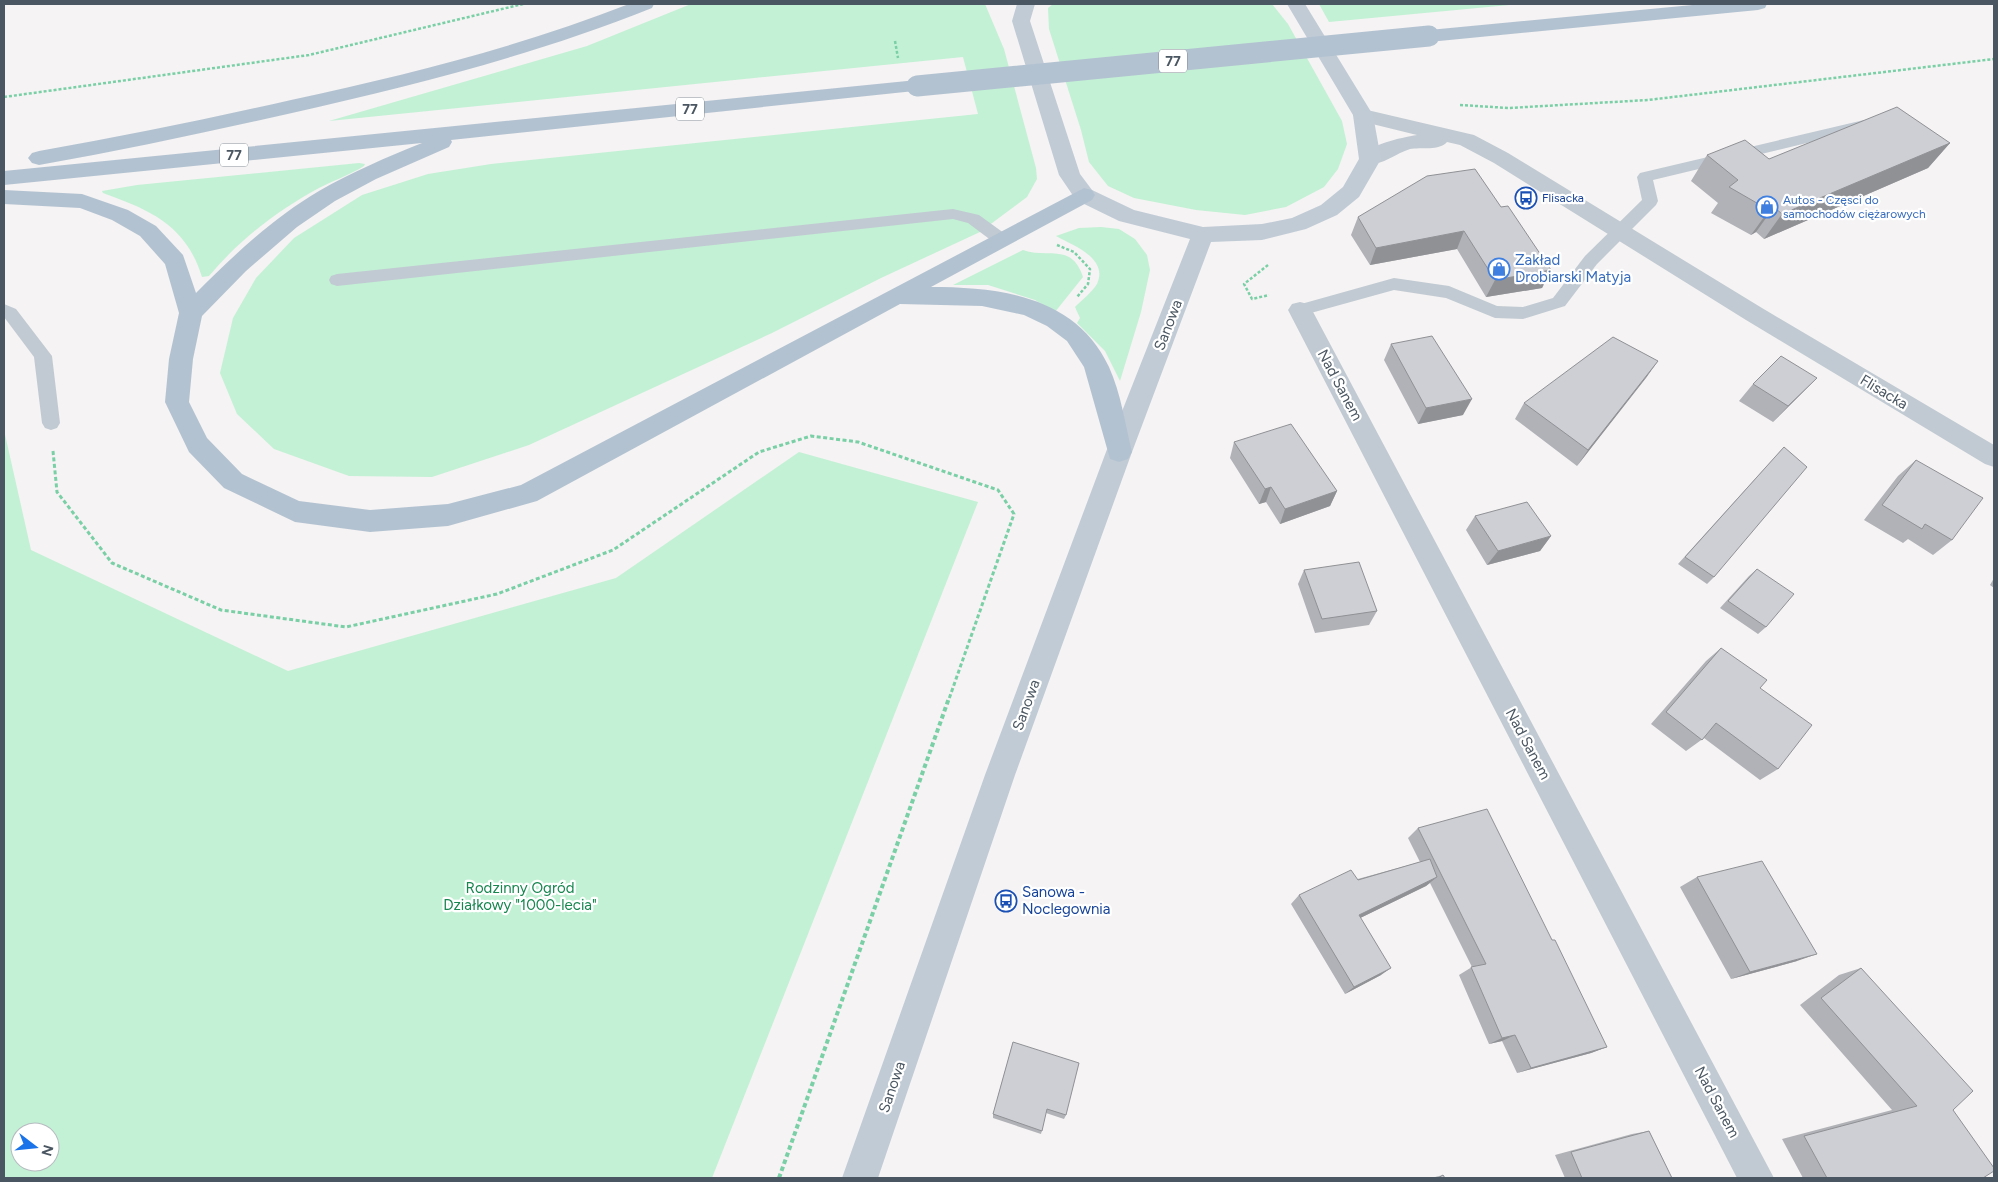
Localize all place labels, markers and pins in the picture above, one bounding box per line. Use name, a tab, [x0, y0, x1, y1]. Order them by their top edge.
bus stop icon: Flisacka	[1514, 186, 1538, 210]
place label: Flisacka	[1542, 191, 1584, 205]
place label: Autos - Częsci do samochodów ciężarowych	[1783, 193, 1926, 221]
shop icon: Autos - Częsci do samochodów ciężarowych	[1755, 195, 1779, 219]
place label: Zakład Drobiarski Matyja	[1515, 251, 1631, 286]
shop icon: Zakład Drobiarski Matyja	[1487, 257, 1511, 281]
place label: Sanowa - Noclegownia	[1022, 883, 1110, 918]
bus stop icon: Sanowa - Noclegownia	[994, 889, 1018, 913]

